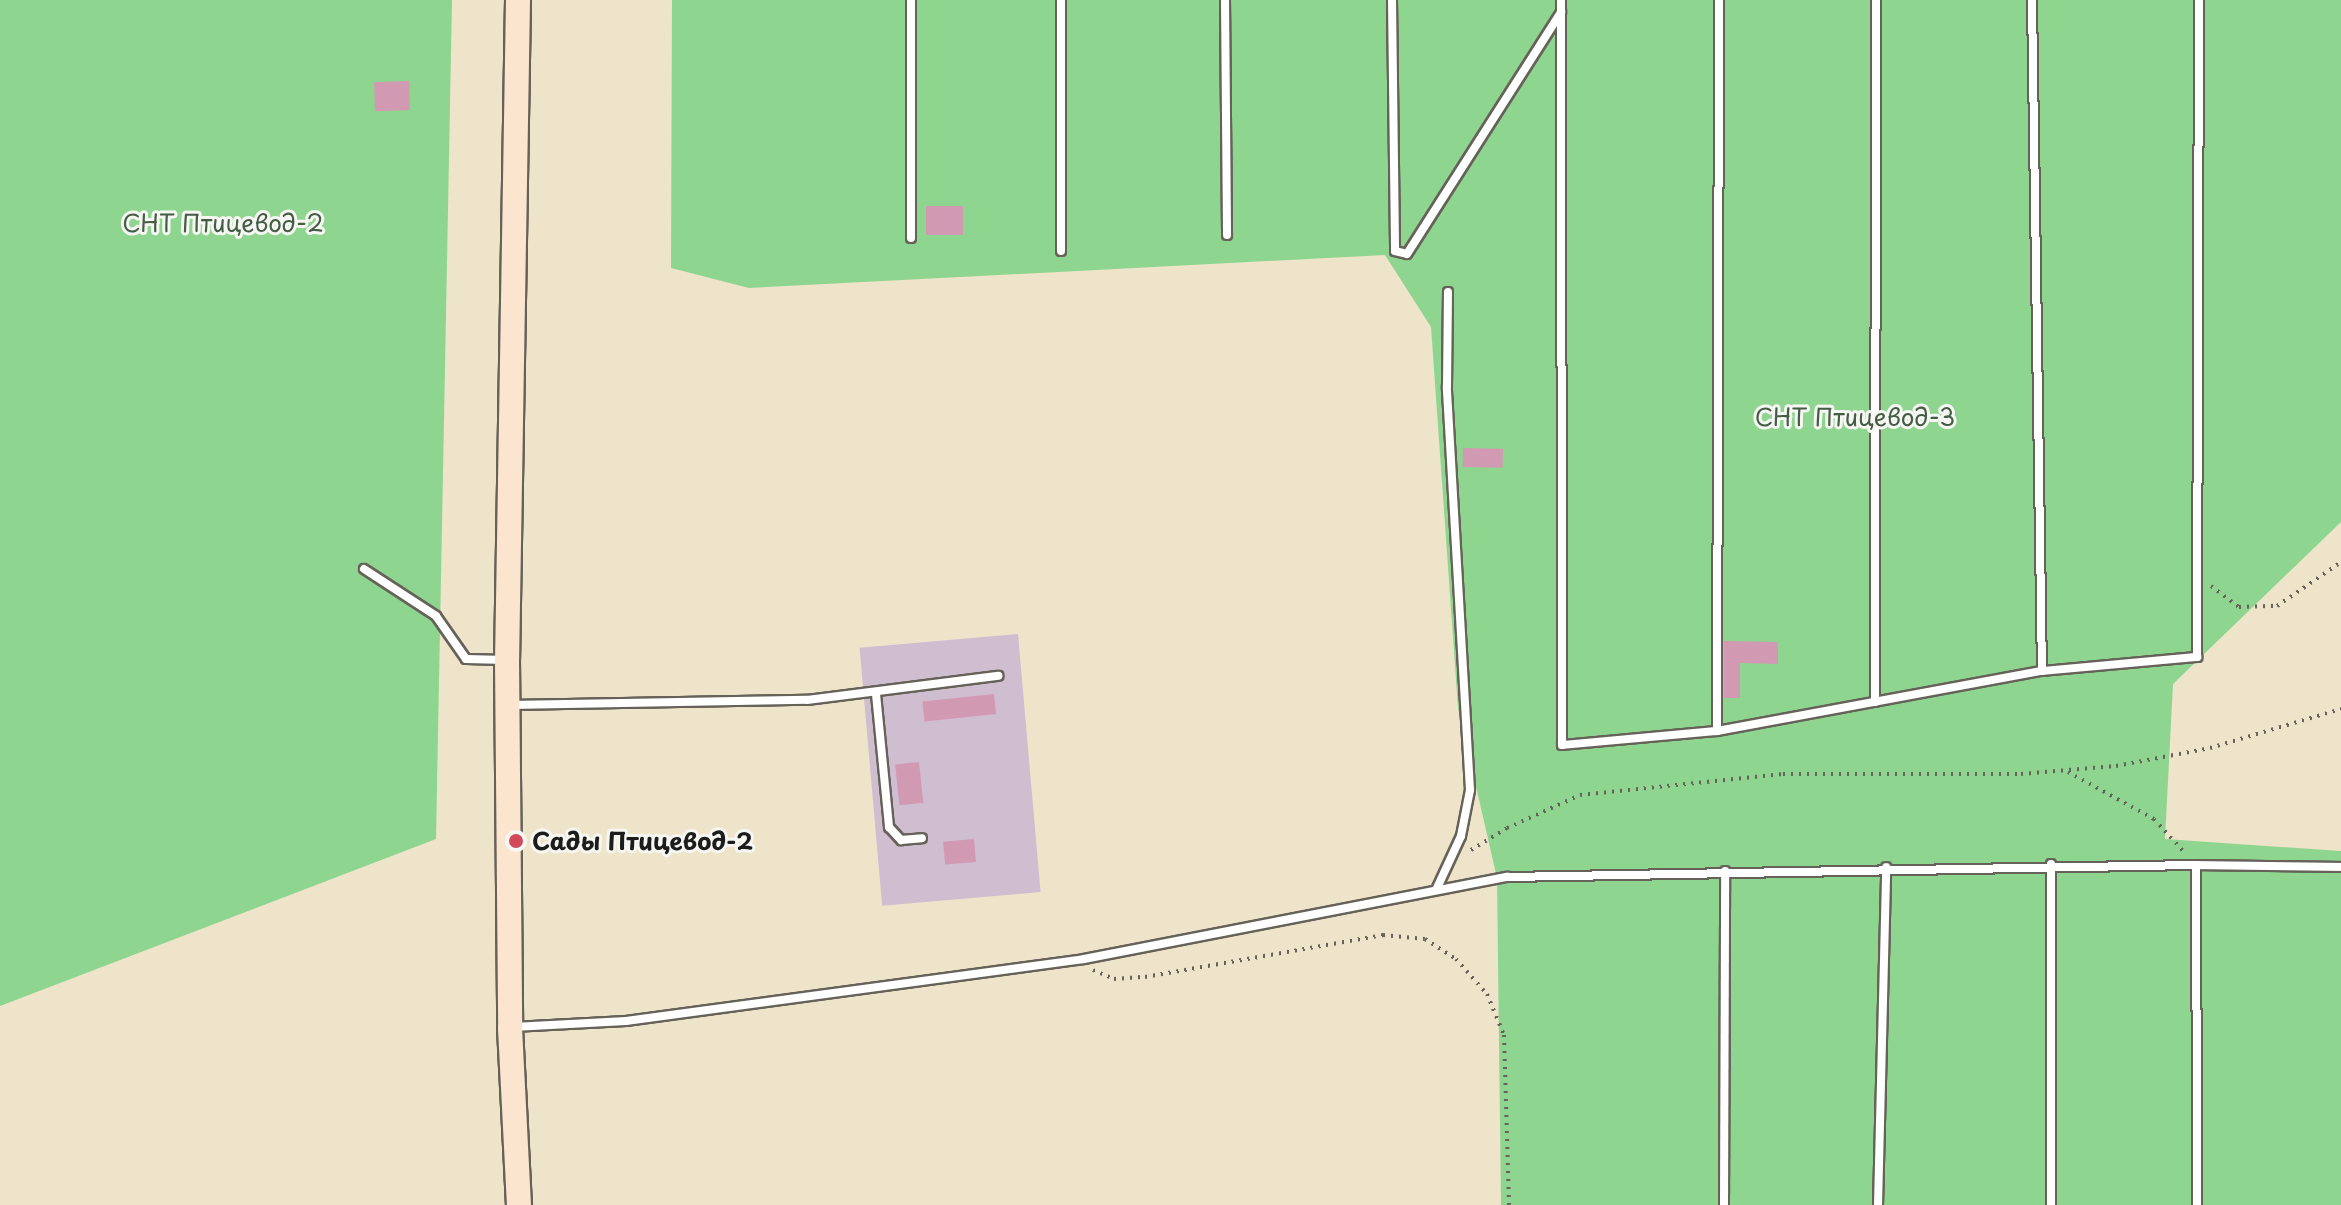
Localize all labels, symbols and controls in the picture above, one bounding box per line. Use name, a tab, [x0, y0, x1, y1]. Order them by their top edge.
park label: СНТ Птицевод-2	[122, 209, 324, 237]
park label: СНТ Птицевод-3	[1754, 403, 1956, 431]
place label: Сады Птицевод-2	[532, 827, 752, 855]
marker: Сады Птицевод-2	[507, 832, 525, 850]

